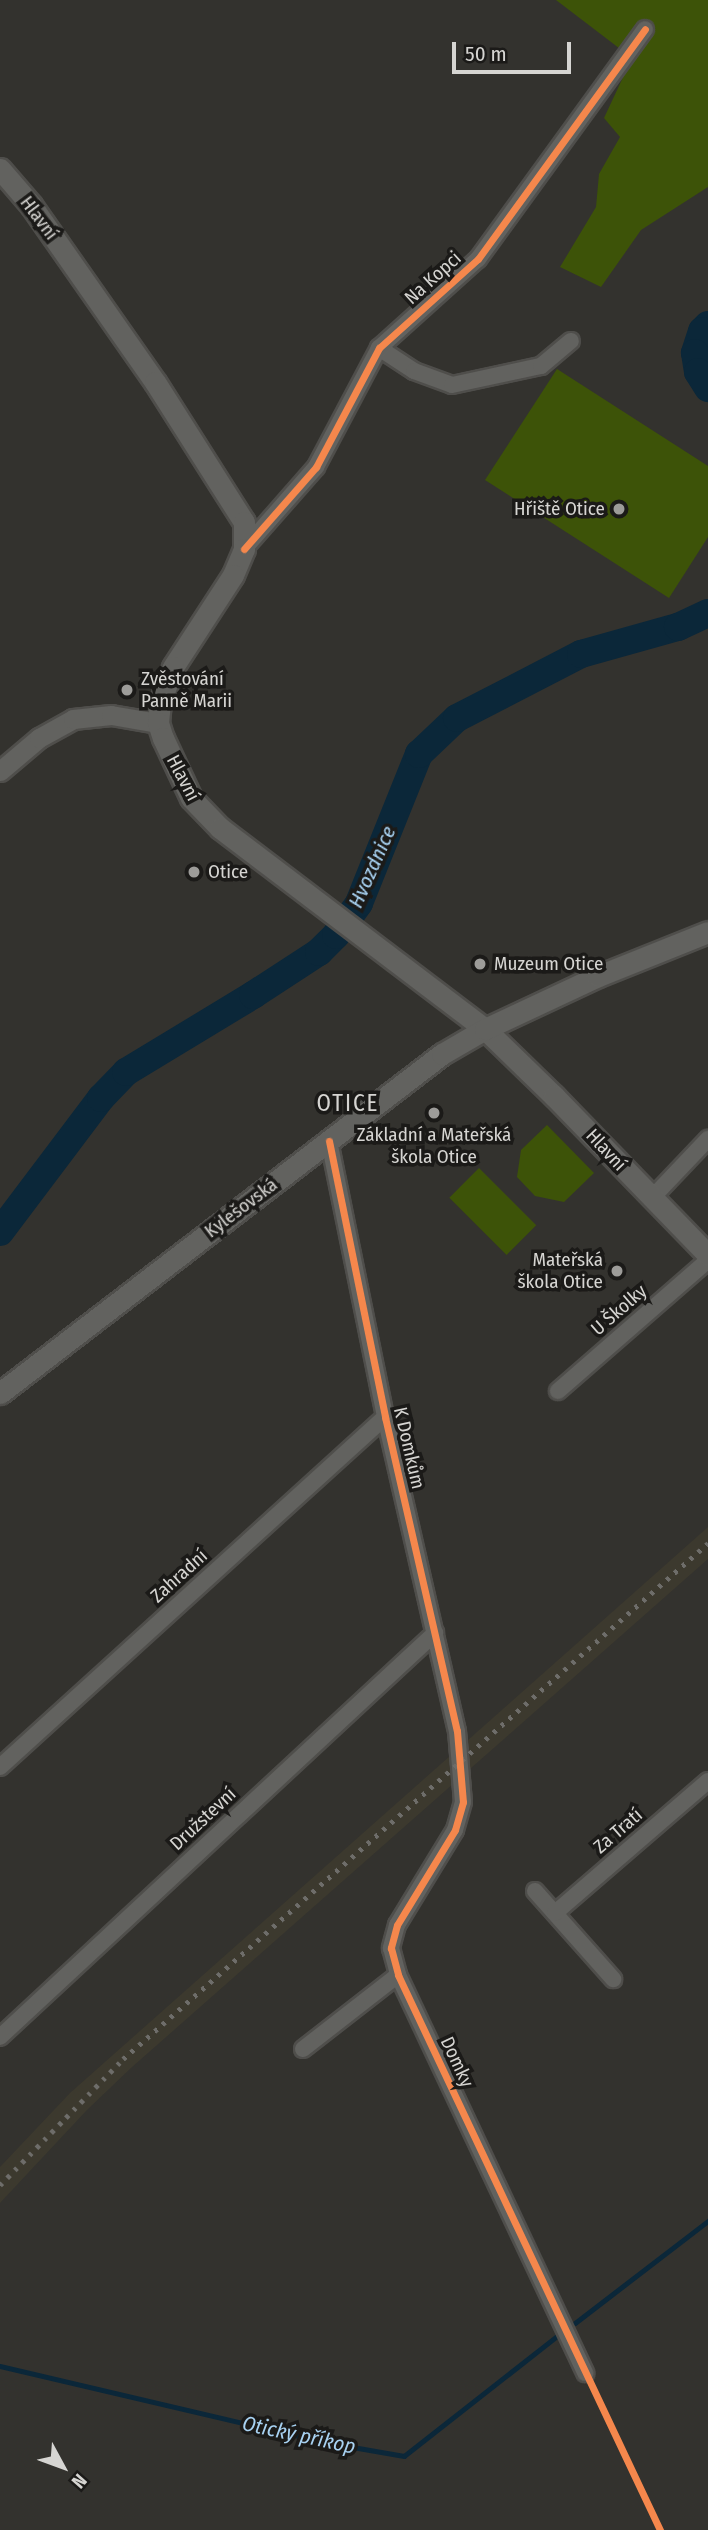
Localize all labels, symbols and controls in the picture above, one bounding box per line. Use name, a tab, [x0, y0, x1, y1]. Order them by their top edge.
scale bar	[456, 28, 575, 72]
text: 50 m	[465, 41, 507, 67]
street label: Hlavní	[15, 192, 63, 244]
street label: Na Kopci	[400, 247, 466, 309]
place label: Hřiště Otice	[514, 498, 605, 520]
marker: Hřiště Otice	[611, 501, 627, 517]
place label: Zvěstování Panně Marii	[141, 668, 232, 712]
marker: Zvěstování Panně Marii	[119, 682, 135, 698]
street label: Hlavní	[161, 751, 205, 805]
water label: Hvozdnice	[343, 822, 401, 912]
place label: Otice	[208, 861, 248, 883]
marker: Otice	[186, 864, 202, 880]
place label: Muzeum Otice	[494, 953, 603, 975]
marker: Muzeum Otice	[472, 956, 488, 972]
district label: OTICE	[317, 1089, 379, 1117]
marker: Základní a Mateřská škola Otice	[426, 1105, 442, 1121]
place label: Základní a Mateřská škola Otice	[357, 1124, 511, 1168]
street label: Hlavní	[581, 1124, 631, 1176]
street label: Kylešovská	[200, 1173, 282, 1243]
place label: Mateřská škola Otice	[517, 1249, 603, 1293]
marker: Mateřská škola Otice	[609, 1263, 625, 1279]
street label: U Školky	[587, 1280, 651, 1340]
street label: K Domkům	[389, 1405, 429, 1491]
street label: Zahradní	[146, 1545, 212, 1607]
street label: Družstevní	[165, 1783, 241, 1855]
street label: Za Tratí	[589, 1804, 647, 1858]
street label: Domky	[435, 2033, 479, 2091]
water label: Otický příkop	[240, 2411, 358, 2459]
north arrow	[28, 2432, 98, 2502]
text: N	[67, 2469, 92, 2493]

